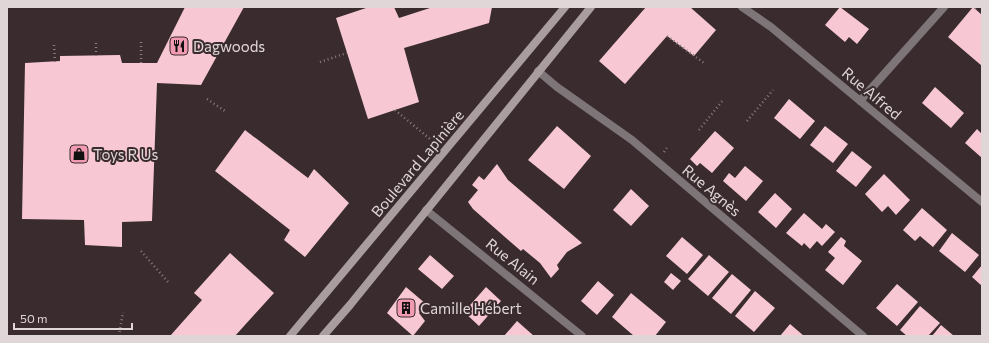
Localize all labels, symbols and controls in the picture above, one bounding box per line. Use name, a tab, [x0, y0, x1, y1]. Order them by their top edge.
restaurant icon: Dagwoods	[168, 35, 190, 57]
place label: Dagwoods	[193, 37, 265, 55]
street label: Rue Alfred	[839, 63, 905, 123]
street label: Boulevard Lapinière	[367, 106, 467, 220]
shop icon: Toys R Us	[68, 143, 90, 165]
place label: Toys R Us	[93, 145, 158, 163]
street label: Rue Agnès	[679, 160, 745, 220]
street label: Rue Alain	[483, 234, 543, 288]
building icon: Camille Hébert	[395, 297, 417, 319]
place label: Camille Hébert	[420, 299, 522, 317]
scale bar	[14, 305, 132, 331]
text: 50 m	[20, 311, 48, 325]

